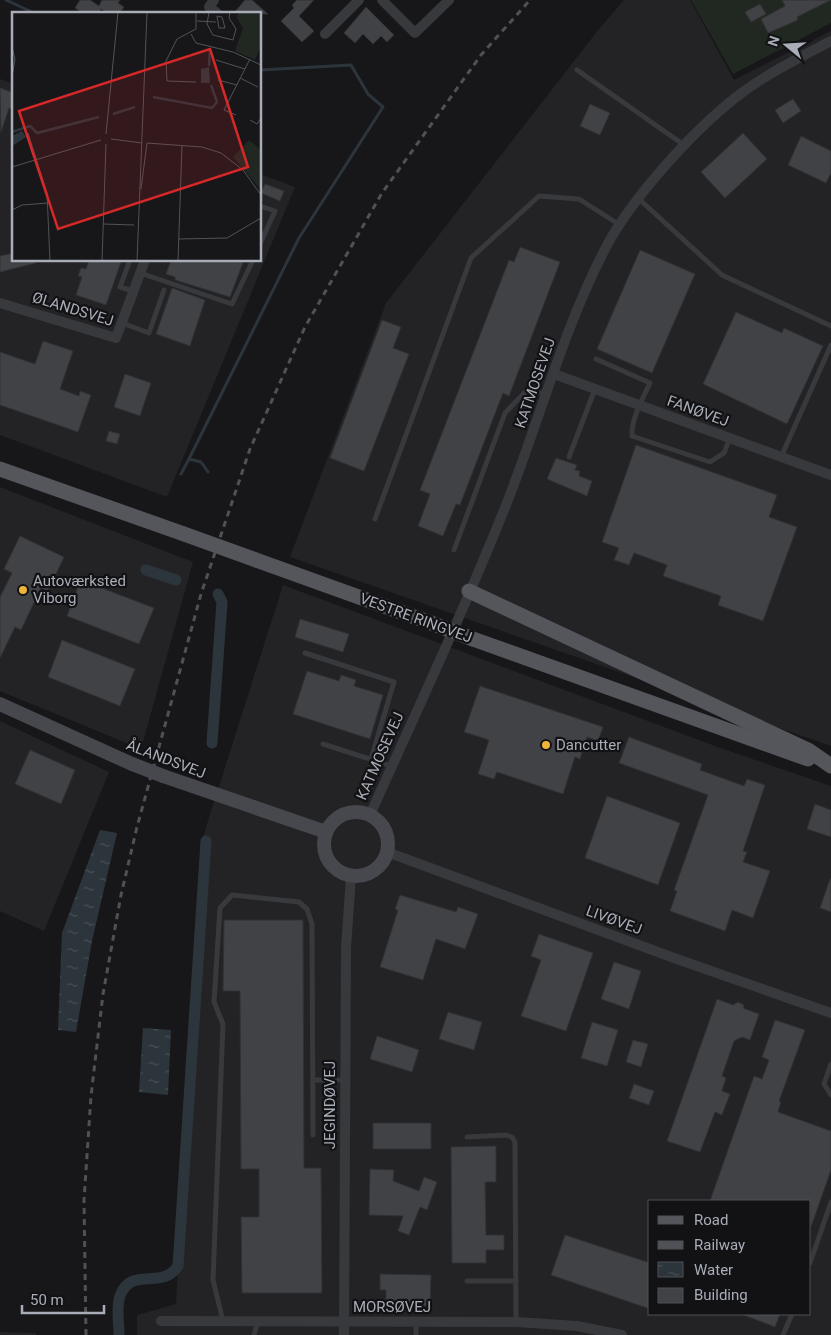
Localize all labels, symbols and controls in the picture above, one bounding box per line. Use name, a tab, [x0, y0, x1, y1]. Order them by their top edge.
inset map	[12, 12, 261, 261]
north arrow	[761, 20, 811, 70]
text: N	[764, 34, 783, 48]
street label: ØLANDSVEJ	[30, 288, 116, 330]
street label: KATMOSEVEJ	[511, 335, 559, 431]
street label: FANØVEJ	[665, 392, 731, 430]
place label: Autoværksted Viborg	[33, 572, 126, 607]
marker: Autoværksted Viborg	[17, 584, 29, 596]
street label: VESTRE RINGVEJ	[357, 589, 475, 647]
street label: KATMOSEVEJ	[353, 709, 407, 803]
street label: ÅLANDSVEJ	[124, 736, 208, 782]
place label: Dancutter	[556, 736, 621, 754]
marker: Dancutter	[540, 739, 552, 751]
street label: LIVØVEJ	[584, 902, 644, 938]
street label: JEGINDØVEJ	[321, 1061, 339, 1149]
legend	[648, 1200, 811, 1315]
text: Road	[694, 1211, 728, 1229]
text: Railway	[694, 1236, 745, 1254]
text: Water	[694, 1261, 733, 1279]
scale bar	[22, 1282, 105, 1314]
text: Building	[694, 1286, 748, 1304]
text: 50 m	[30, 1291, 64, 1309]
street label: MORSØVEJ	[353, 1298, 431, 1316]

